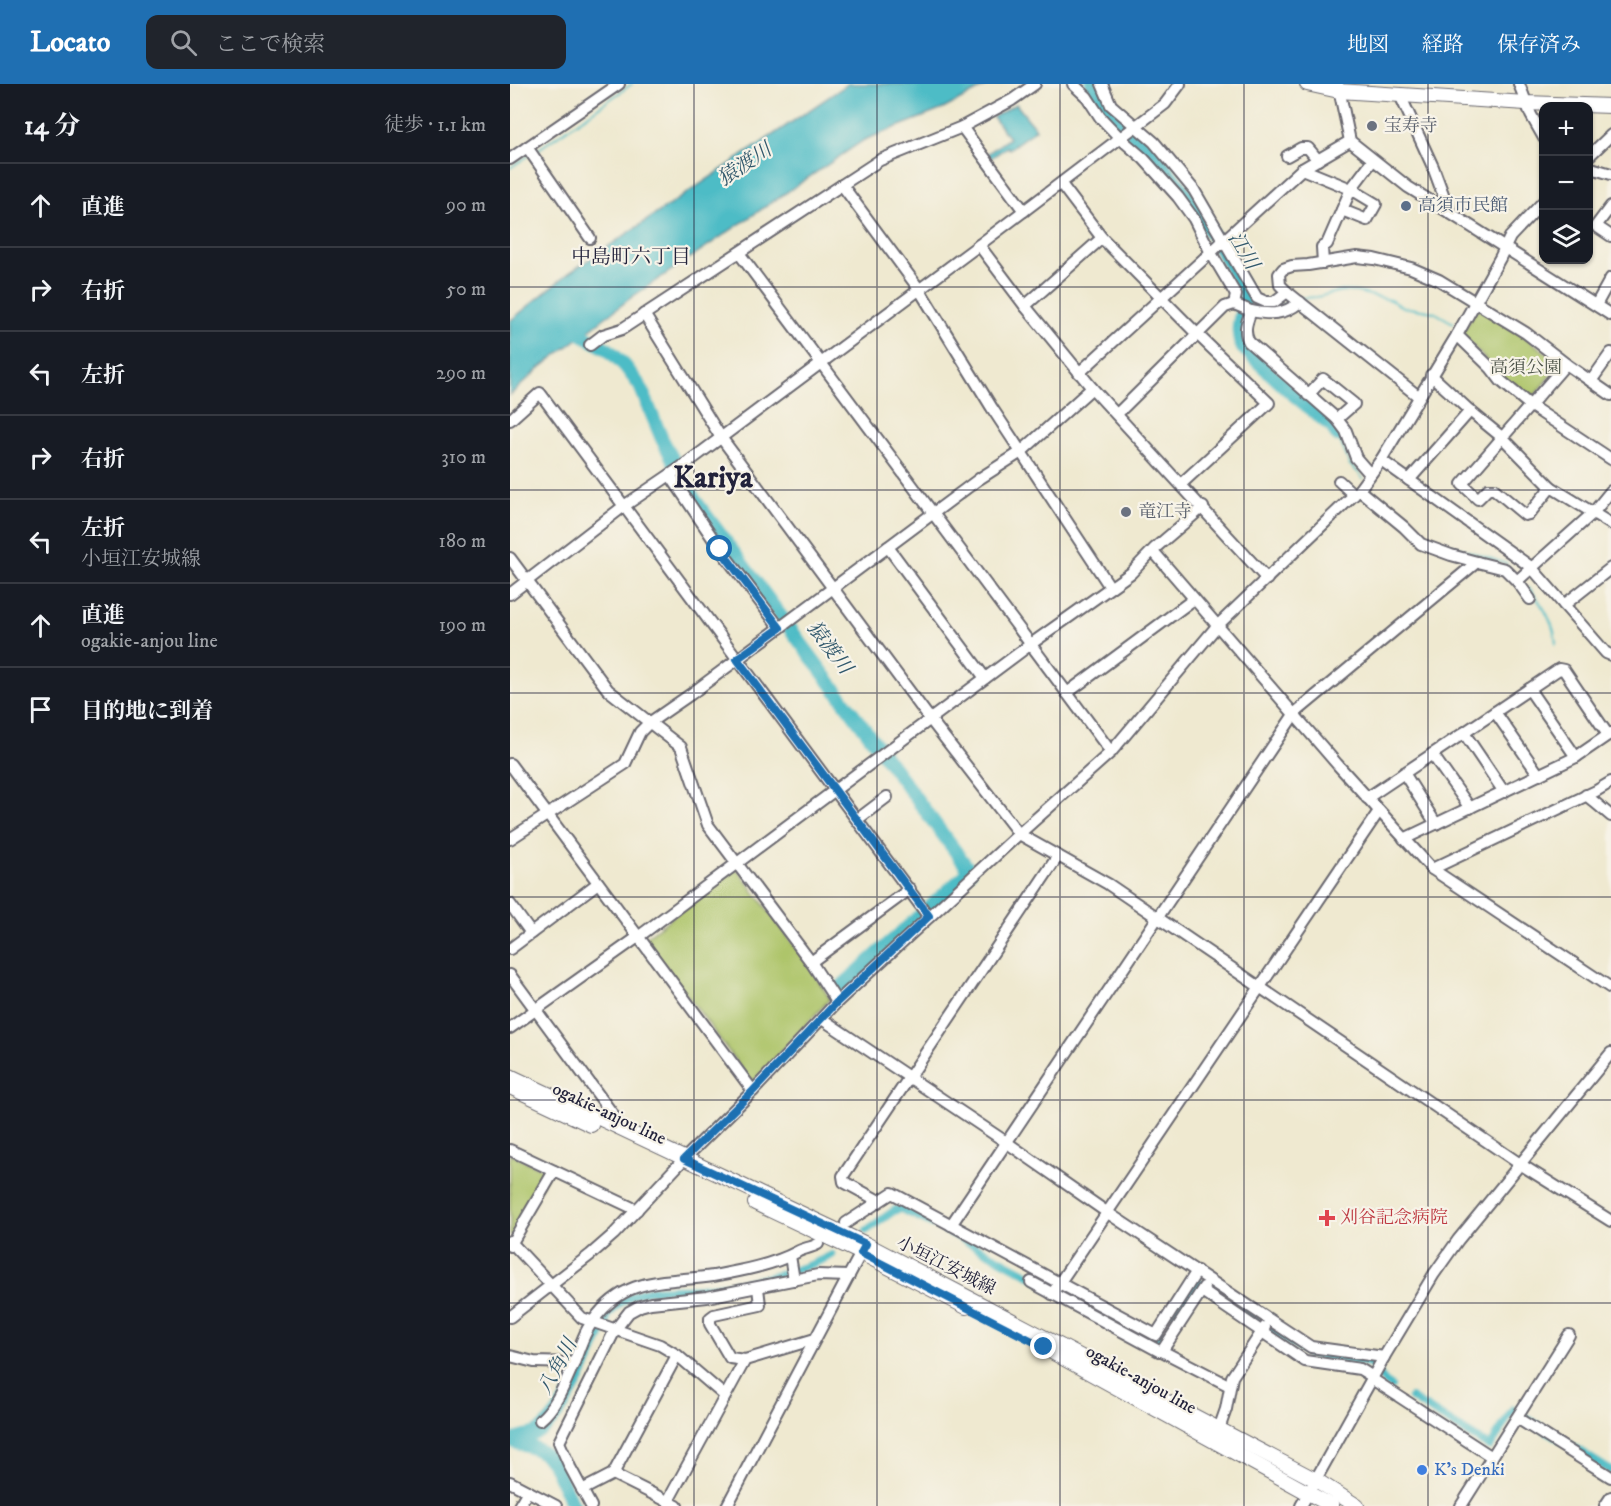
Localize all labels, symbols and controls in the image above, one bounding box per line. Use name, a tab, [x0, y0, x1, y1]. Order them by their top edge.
search box	[146, 15, 566, 69]
text: Locato	[30, 25, 110, 60]
icon: search	[167, 26, 200, 59]
text: ここで検索	[215, 31, 325, 58]
text: 地図	[1347, 32, 1389, 58]
text: 経路	[1422, 32, 1464, 58]
text: 保存済み	[1497, 32, 1581, 58]
map controls	[1539, 102, 1593, 264]
button: +	[1539, 102, 1593, 156]
text: 14 分	[24, 110, 80, 143]
text: 徒歩 · 1.1 km	[384, 113, 486, 138]
place label: 宝寿寺	[1384, 115, 1438, 137]
marker: 宝寿寺	[1365, 119, 1379, 133]
water label: 猿渡川	[713, 137, 779, 192]
button: −	[1539, 156, 1593, 210]
icon: ahead	[24, 189, 57, 222]
text: 90 m	[446, 193, 486, 218]
text: 直進	[81, 194, 125, 221]
place label: 高須市民館	[1418, 195, 1508, 217]
marker: 高須市民館	[1399, 199, 1413, 213]
button: layers	[1539, 210, 1593, 264]
water label: 江川	[1222, 227, 1265, 276]
district label: 中島町六丁目	[571, 245, 691, 270]
icon: right	[24, 273, 57, 306]
text: 50 m	[446, 277, 486, 302]
text: 右折	[81, 278, 125, 305]
icon: left	[24, 357, 57, 390]
park label: 高須公園	[1490, 357, 1562, 379]
text: 290 m	[436, 361, 486, 386]
text: 左折	[81, 362, 125, 389]
icon: right	[24, 441, 57, 474]
text: 310 m	[441, 445, 486, 470]
text: 右折	[81, 446, 125, 473]
district label: Kariya	[673, 460, 754, 497]
place label: 竜江寺	[1138, 501, 1192, 523]
marker: 竜江寺	[1119, 505, 1133, 519]
text: 左折	[81, 515, 125, 542]
icon: left	[24, 525, 57, 558]
text: 180 m	[439, 529, 486, 554]
route start	[706, 535, 732, 561]
text: 小垣江安城線	[81, 547, 201, 572]
text: 直進	[81, 602, 125, 629]
icon: ahead	[24, 609, 57, 642]
text: 190 m	[439, 613, 486, 638]
water label: 猿渡川	[801, 617, 858, 681]
text: ogakie-anjou line	[81, 629, 218, 654]
icon: arrive	[24, 693, 57, 726]
text: 目的地に到着	[81, 698, 213, 725]
street label: ogakie-anjou line	[549, 1078, 669, 1150]
place label: 刈谷記念病院	[1340, 1207, 1448, 1229]
marker: 刈谷記念病院	[1318, 1209, 1336, 1227]
street label: 小垣江安城線	[893, 1232, 999, 1300]
water label: 八角川	[533, 1333, 584, 1399]
route end	[1030, 1333, 1056, 1359]
street label: ogakie-anjou line	[1082, 1341, 1200, 1419]
place label: K's Denki	[1434, 1459, 1505, 1481]
marker: K's Denki	[1415, 1463, 1429, 1477]

